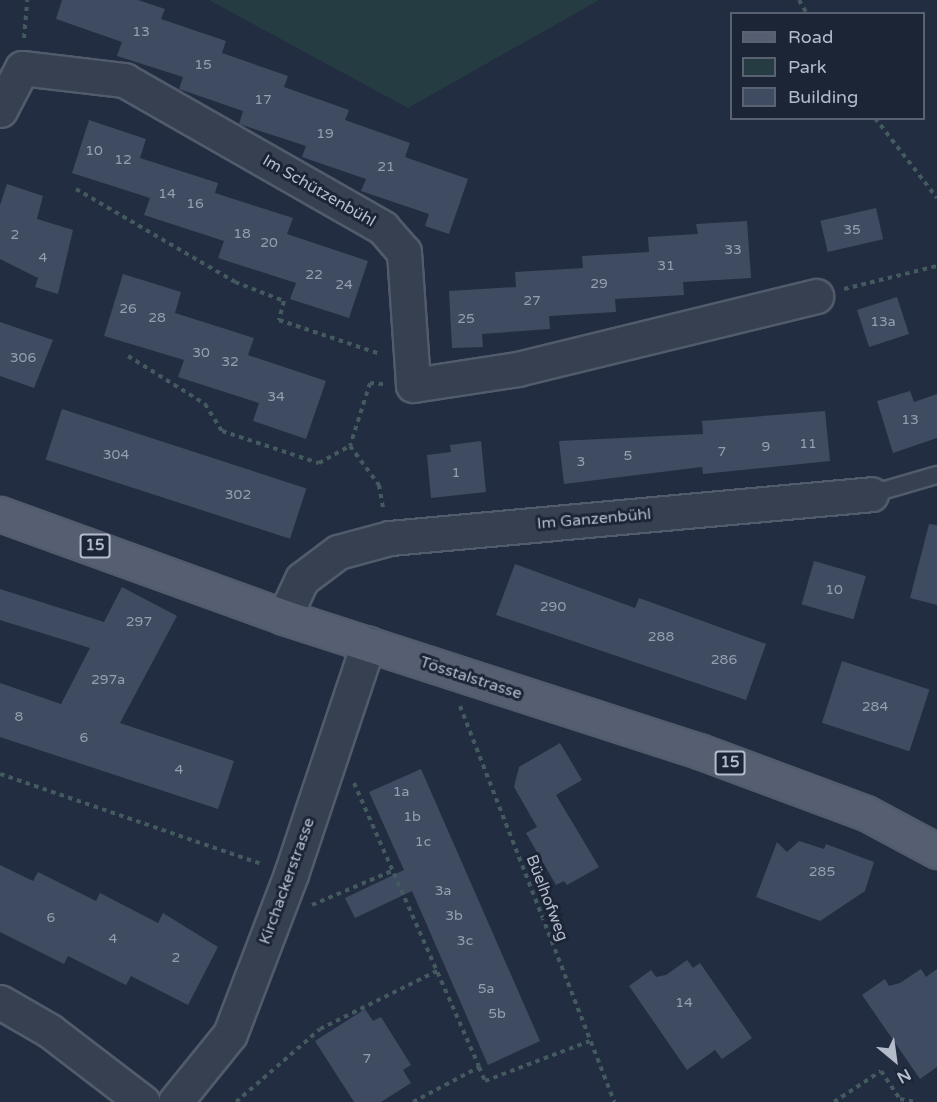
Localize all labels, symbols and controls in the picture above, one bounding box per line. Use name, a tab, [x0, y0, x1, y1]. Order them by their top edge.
legend	[730, 12, 925, 120]
house number: 13	[132, 24, 150, 40]
text: Road	[788, 26, 833, 48]
text: Park	[788, 56, 826, 78]
house number: 15	[194, 57, 212, 73]
text: Building	[788, 86, 858, 108]
house number: 17	[254, 92, 272, 108]
house number: 19	[316, 126, 334, 142]
house number: 10	[85, 143, 103, 159]
street label: Im Schützenbühl	[259, 151, 379, 231]
house number: 12	[114, 152, 132, 168]
house number: 21	[377, 159, 395, 175]
house number: 14	[158, 186, 176, 202]
house number: 16	[186, 196, 204, 212]
house number: 35	[843, 222, 861, 238]
house number: 18	[233, 226, 251, 242]
house number: 2	[11, 227, 19, 243]
house number: 20	[260, 235, 278, 251]
house number: 33	[724, 242, 742, 258]
house number: 4	[39, 250, 47, 266]
house number: 31	[657, 258, 675, 274]
house number: 22	[305, 267, 323, 283]
house number: 29	[590, 276, 608, 292]
house number: 24	[335, 277, 353, 293]
house number: 27	[523, 293, 541, 309]
house number: 26	[119, 301, 137, 317]
house number: 28	[148, 310, 166, 326]
house number: 25	[457, 311, 475, 327]
house number: 13a	[870, 314, 896, 330]
house number: 30	[192, 345, 210, 361]
house number: 306	[10, 350, 36, 366]
house number: 32	[221, 354, 239, 370]
house number: 34	[267, 389, 285, 405]
house number: 13	[901, 412, 919, 428]
house number: 11	[799, 436, 817, 452]
house number: 9	[762, 439, 770, 455]
house number: 7	[718, 444, 726, 460]
house number: 304	[103, 447, 129, 463]
house number: 5	[624, 448, 632, 464]
house number: 3	[577, 454, 585, 470]
house number: 1	[452, 465, 460, 481]
house number: 302	[225, 487, 251, 503]
street label: Im Ganzenbühl	[536, 504, 652, 534]
road number: 15	[78, 534, 112, 558]
house number: 10	[825, 582, 843, 598]
house number: 290	[540, 599, 566, 615]
house number: 297	[126, 614, 152, 630]
house number: 288	[648, 629, 674, 645]
street label: Tösstalstrasse	[418, 652, 524, 704]
house number: 286	[711, 652, 737, 668]
house number: 297a	[91, 672, 125, 688]
house number: 284	[862, 699, 888, 715]
house number: 8	[15, 709, 23, 725]
house number: 6	[80, 730, 88, 746]
road number: 15	[714, 751, 746, 775]
house number: 4	[175, 762, 183, 778]
house number: 1a	[393, 784, 409, 800]
house number: 1b	[403, 809, 421, 825]
street label: Kirchackerstrasse	[255, 815, 319, 947]
house number: 1c	[415, 834, 431, 850]
street label: Büelhofweg	[522, 852, 572, 944]
house number: 285	[809, 864, 835, 880]
house number: 3a	[435, 883, 451, 899]
house number: 3b	[445, 908, 463, 924]
house number: 6	[47, 910, 55, 926]
house number: 4	[109, 931, 117, 947]
house number: 3c	[457, 933, 473, 949]
house number: 2	[172, 950, 180, 966]
house number: 5a	[478, 981, 494, 997]
house number: 14	[675, 995, 693, 1011]
house number: 5b	[488, 1006, 506, 1022]
north arrow	[865, 1030, 925, 1090]
house number: 7	[363, 1051, 371, 1067]
text: N	[893, 1064, 914, 1088]

